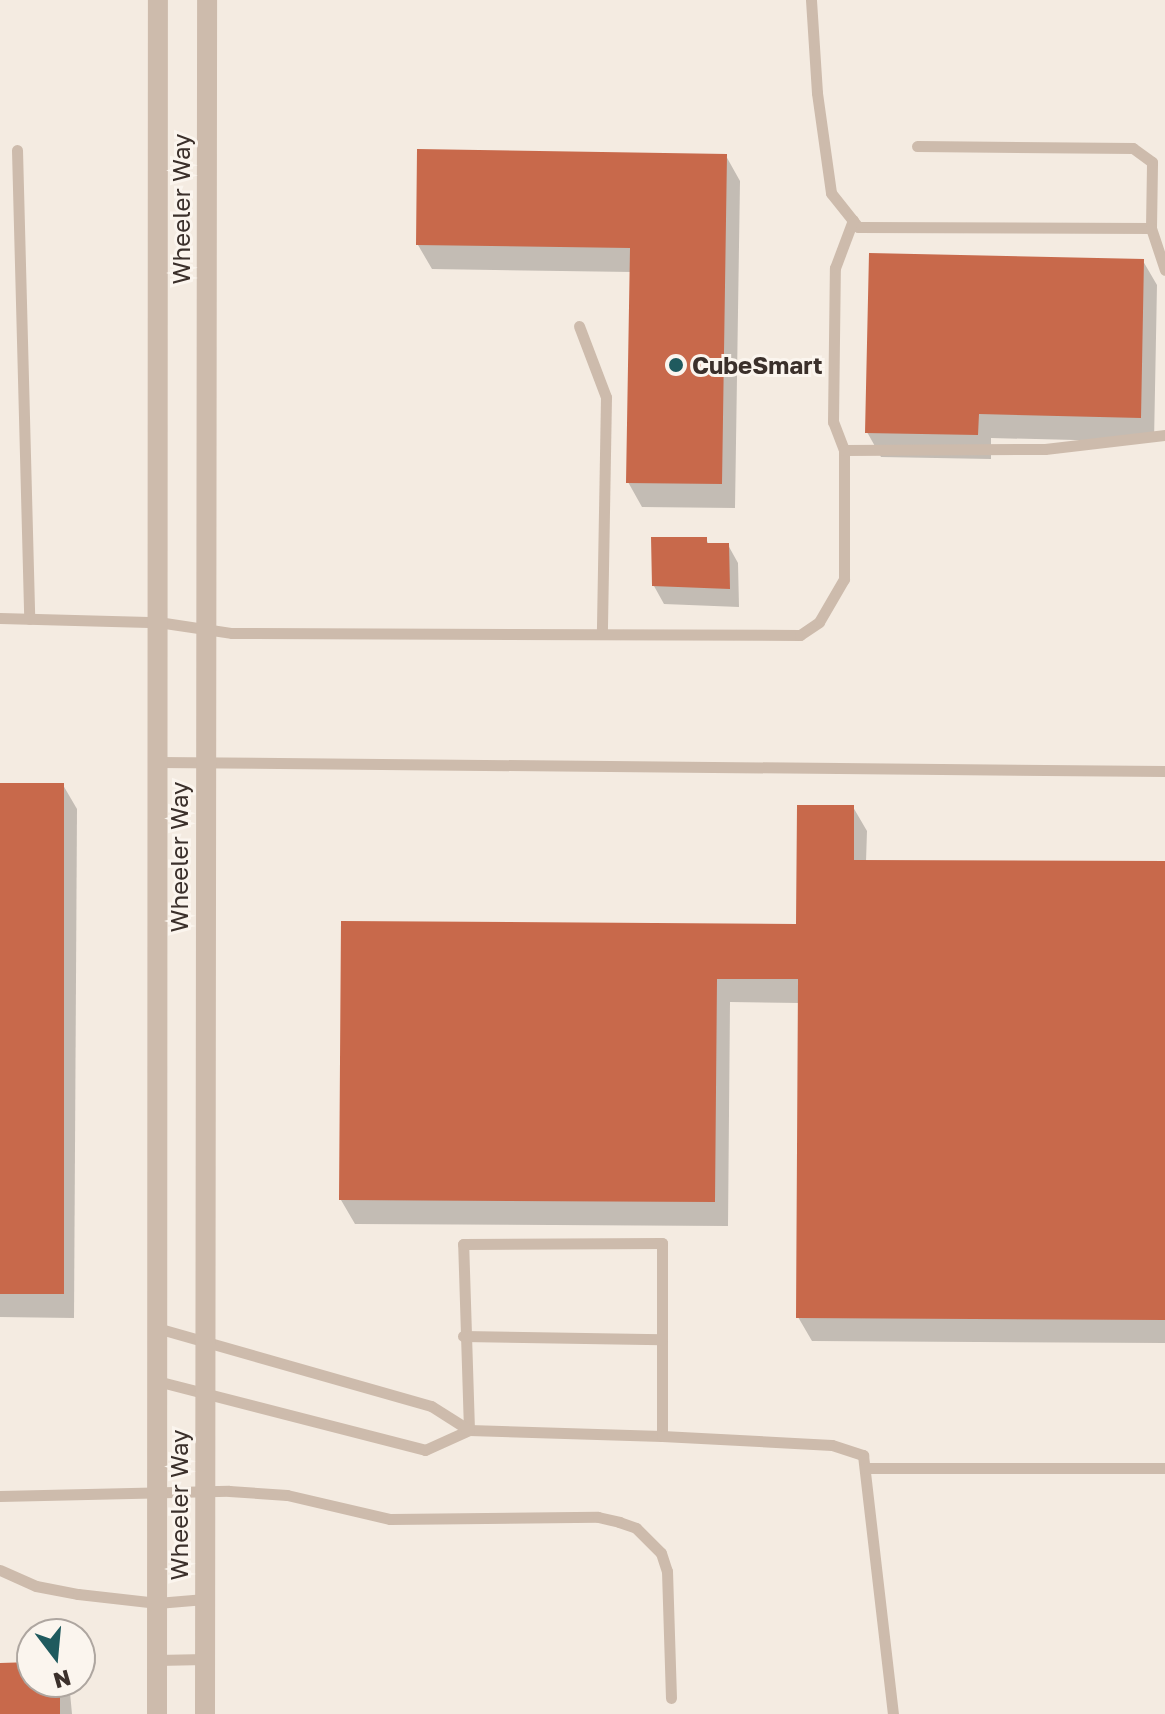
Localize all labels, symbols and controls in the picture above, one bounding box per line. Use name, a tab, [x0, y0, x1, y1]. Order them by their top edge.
street label: Wheeler Way	[167, 134, 195, 284]
place label: CubeSmart	[692, 351, 823, 379]
marker: CubeSmart	[667, 356, 685, 374]
street label: Wheeler Way	[165, 782, 193, 932]
street label: Wheeler Way	[165, 1430, 193, 1580]
north arrow	[16, 1618, 96, 1698]
text: N	[50, 1664, 74, 1695]

